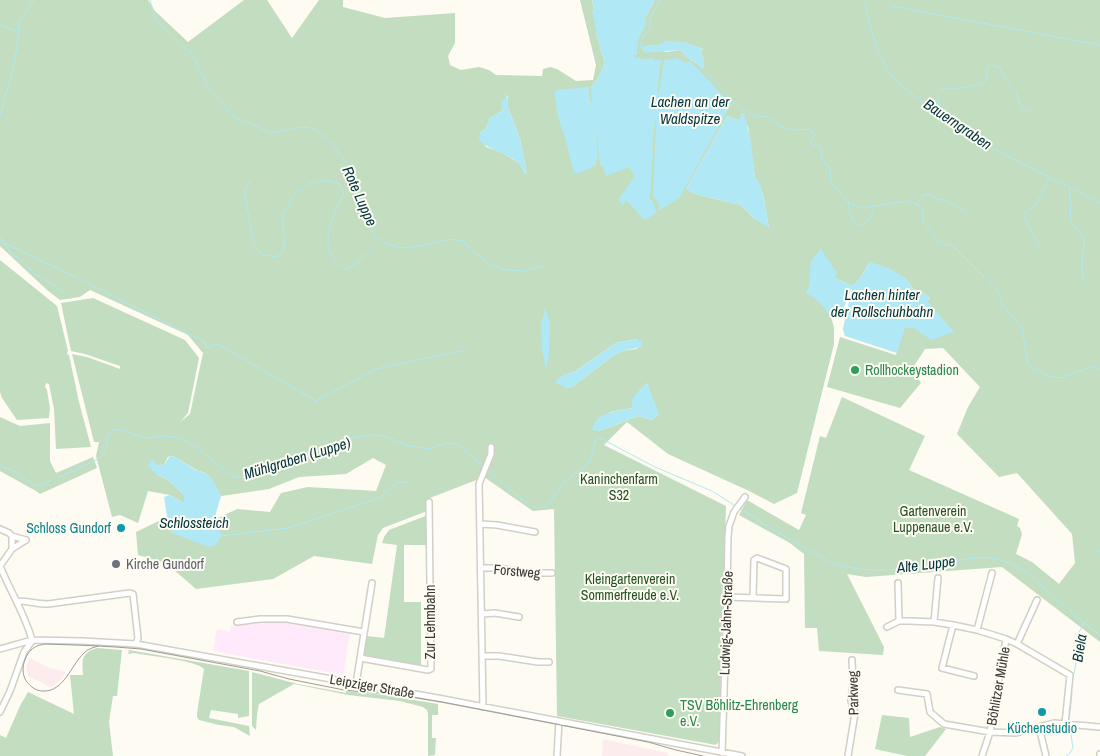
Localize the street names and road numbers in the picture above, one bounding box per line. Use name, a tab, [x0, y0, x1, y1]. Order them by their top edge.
street label: Forstweg	[493, 560, 542, 582]
street label: Ludwig-Jahn-Straße	[715, 571, 737, 675]
street label: Zur Lehmbahn	[421, 585, 439, 659]
street label: Böhlitzer Mühle	[982, 645, 1014, 727]
street label: Leipziger Straße	[328, 670, 416, 702]
street label: Parkweg	[844, 670, 862, 715]

